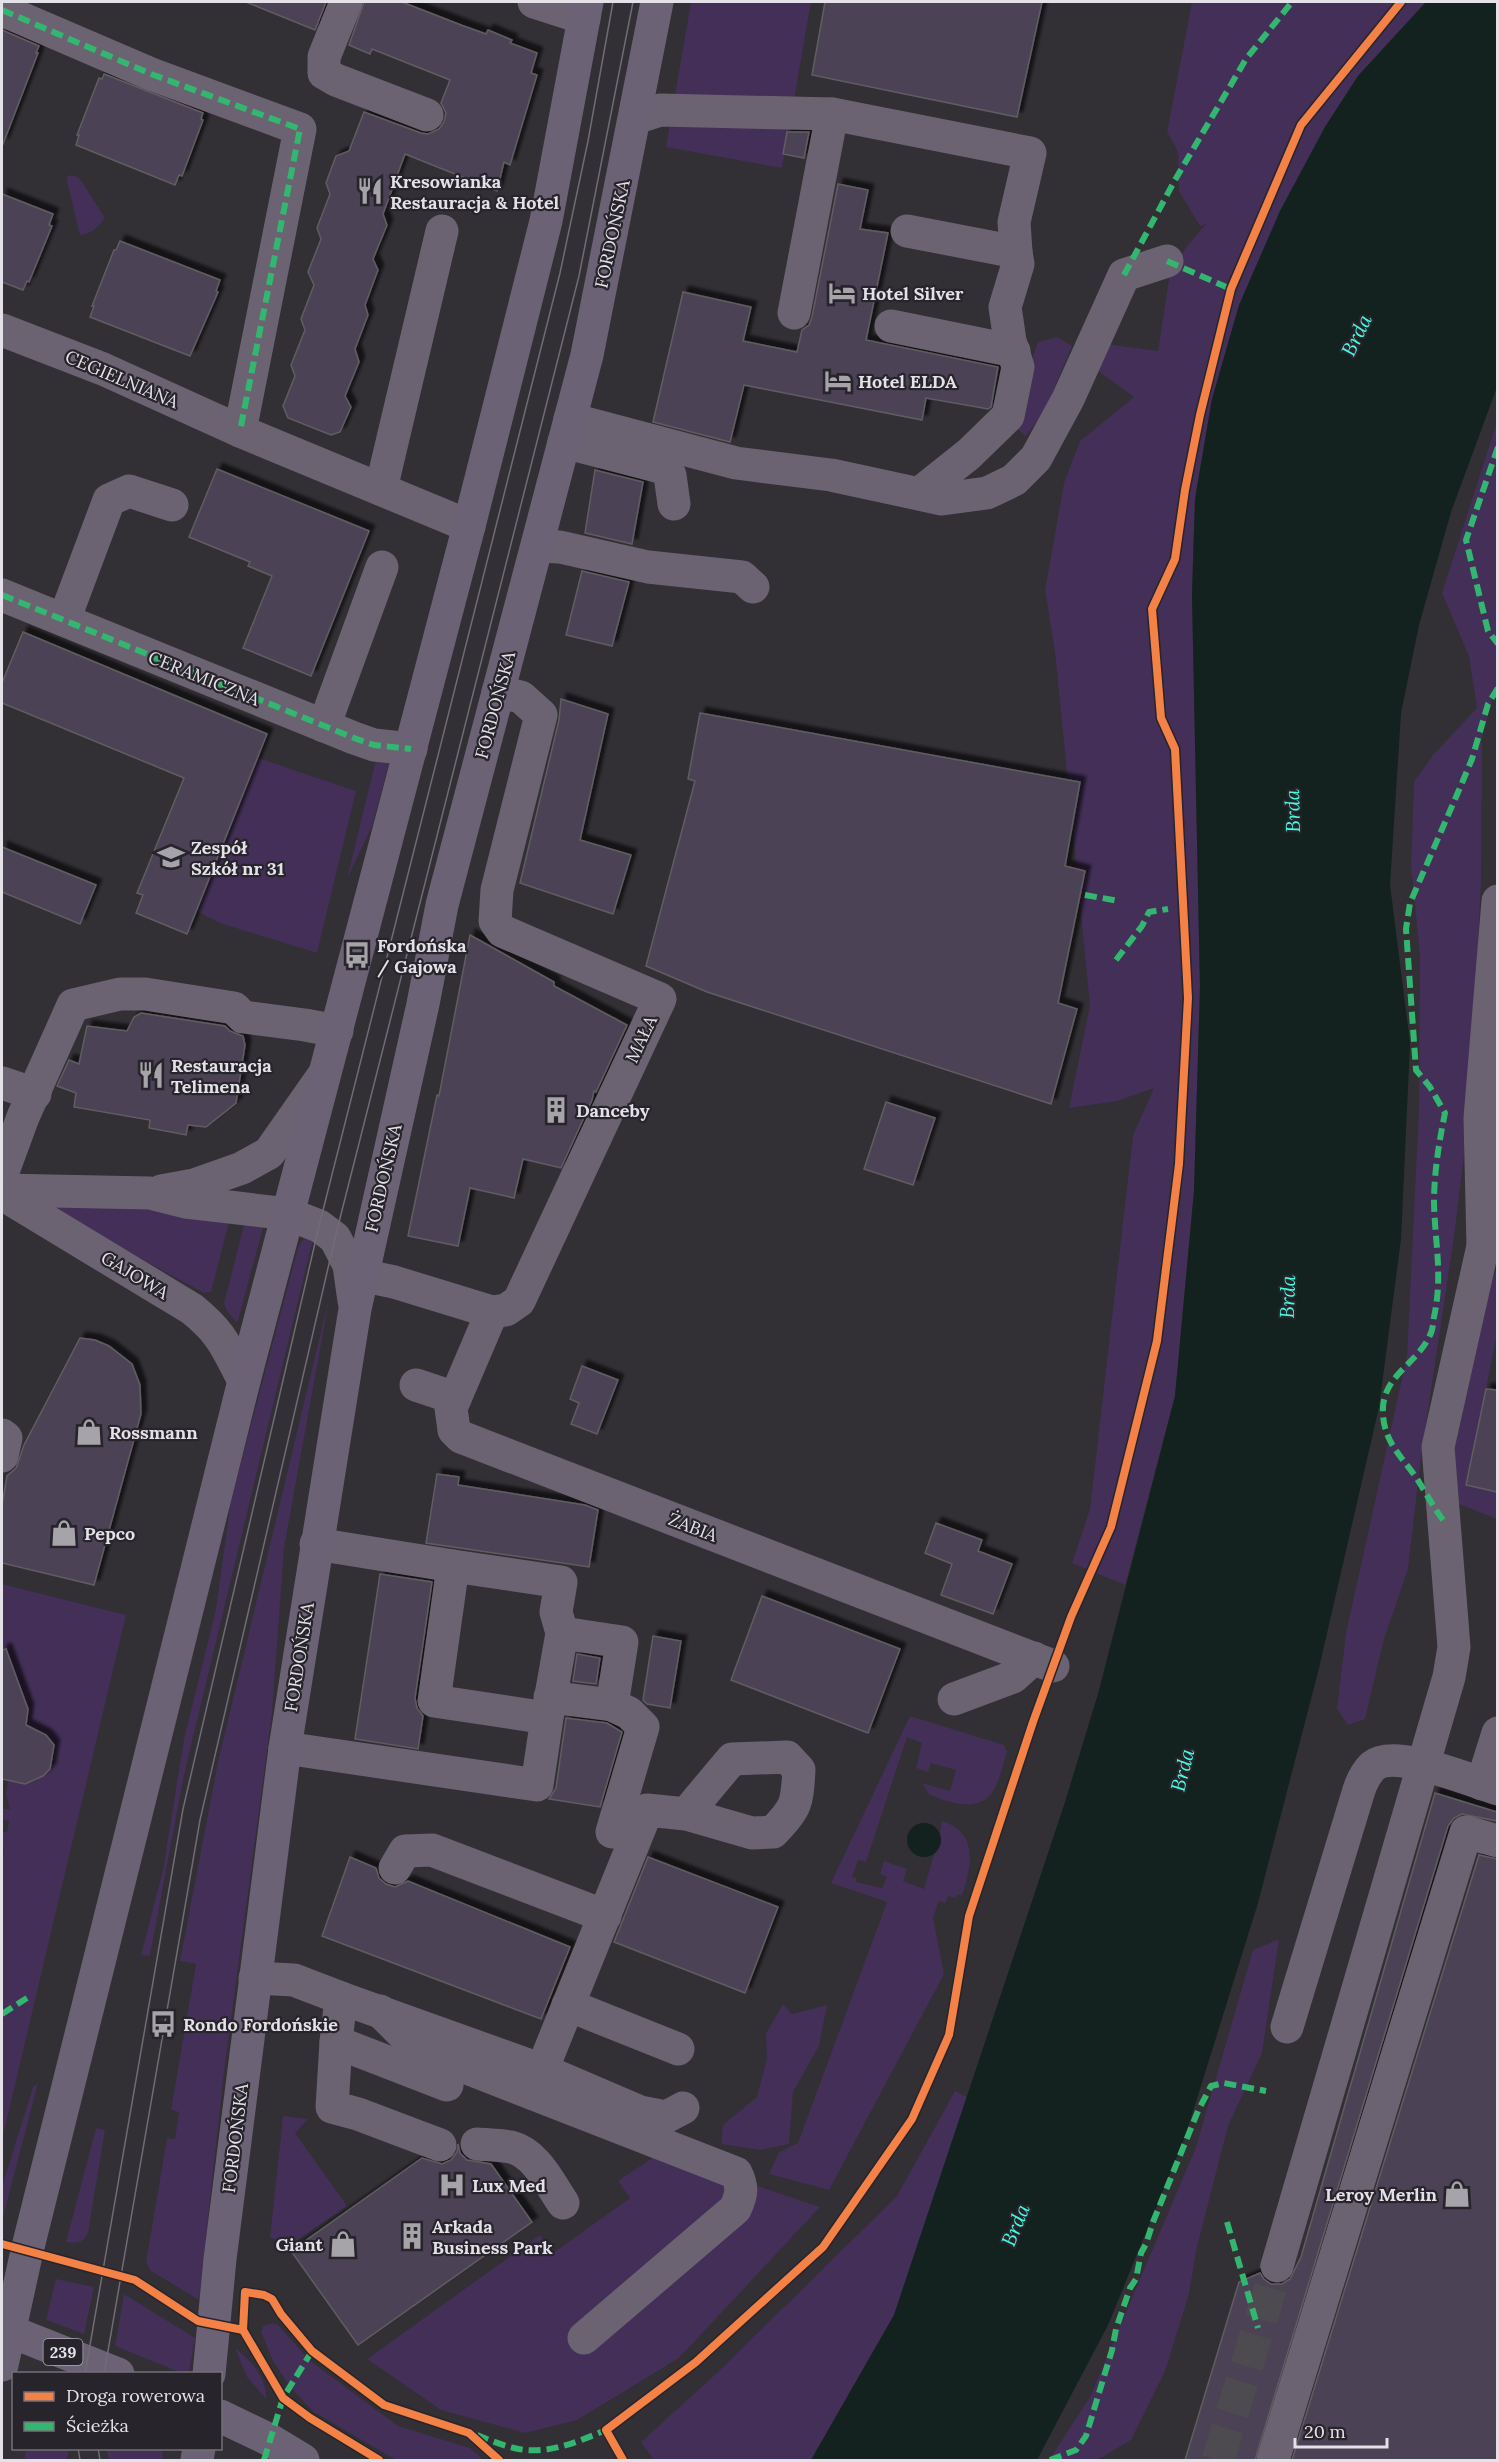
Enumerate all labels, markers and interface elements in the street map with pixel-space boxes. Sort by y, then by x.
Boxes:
place label: Kresowianka Restauracja & Hotel [390,170,560,214]
restaurant icon: Kresowianka Restauracja & Hotel [355,176,385,206]
street label: FORDOŃSKA [589,177,635,290]
hotel icon: Hotel Silver [827,278,857,308]
place label: Hotel Silver [862,282,964,305]
water label: Brda [1335,310,1377,360]
street label: CEGIELNIANA [62,345,183,414]
hotel icon: Hotel ELDA [823,366,853,396]
place label: Hotel ELDA [858,370,957,393]
street label: CERAMICZNA [145,645,264,711]
street label: FORDOŃSKA [470,648,521,761]
water label: Brda [1279,789,1305,833]
place label: Zespół Szkół nr 31 [191,836,284,880]
school or university icon: Zespół Szkół nr 31 [156,842,186,872]
place label: Fordońska / Gajowa [377,934,467,978]
bus stop icon: Fordońska / Gajowa [342,940,372,970]
street label: MAŁA [620,1011,662,1066]
place label: Restauracja Telimena [171,1054,272,1098]
restaurant icon: Restauracja Telimena [136,1060,166,1090]
building icon: Danceby [541,1095,571,1125]
place label: Danceby [576,1099,650,1122]
street label: FORDOŃSKA [359,1121,407,1234]
street label: GAJOWA [97,1246,174,1305]
water label: Brda [1274,1275,1300,1319]
shop icon: Rossmann [74,1417,104,1447]
place label: Rossmann [109,1421,198,1444]
street label: ŻABIA [665,1507,721,1547]
shop icon: Pepco [49,1518,79,1548]
place label: Pepco [84,1522,135,1545]
street label: FORDOŃSKA [279,1600,319,1713]
water label: Brda [1165,1746,1199,1794]
bus stop icon: Rondo Fordońskie [148,2009,178,2039]
place label: Rondo Fordońskie [183,2013,338,2036]
street label: FORDOŃSKA [217,2081,253,2194]
hospital icon: Lux Med [437,2170,467,2200]
place label: Lux Med [472,2174,546,2197]
shop icon: Leroy Merlin [1442,2179,1472,2209]
place label: Leroy Merlin [1325,2183,1438,2206]
water label: Brda [995,2200,1035,2250]
place label: Arkada Business Park [432,2215,553,2259]
building icon: Arkada Business Park [397,2221,427,2251]
shop icon: Giant [328,2229,358,2259]
place label: Giant [275,2233,324,2256]
road number: 239 [44,2339,82,2365]
legend [12,2372,222,2450]
text: Droga rowerowa [66,2384,205,2407]
scale bar [1295,2411,1386,2449]
text: Ścieżka [66,2414,129,2437]
text: 20 m [1304,2420,1346,2443]

